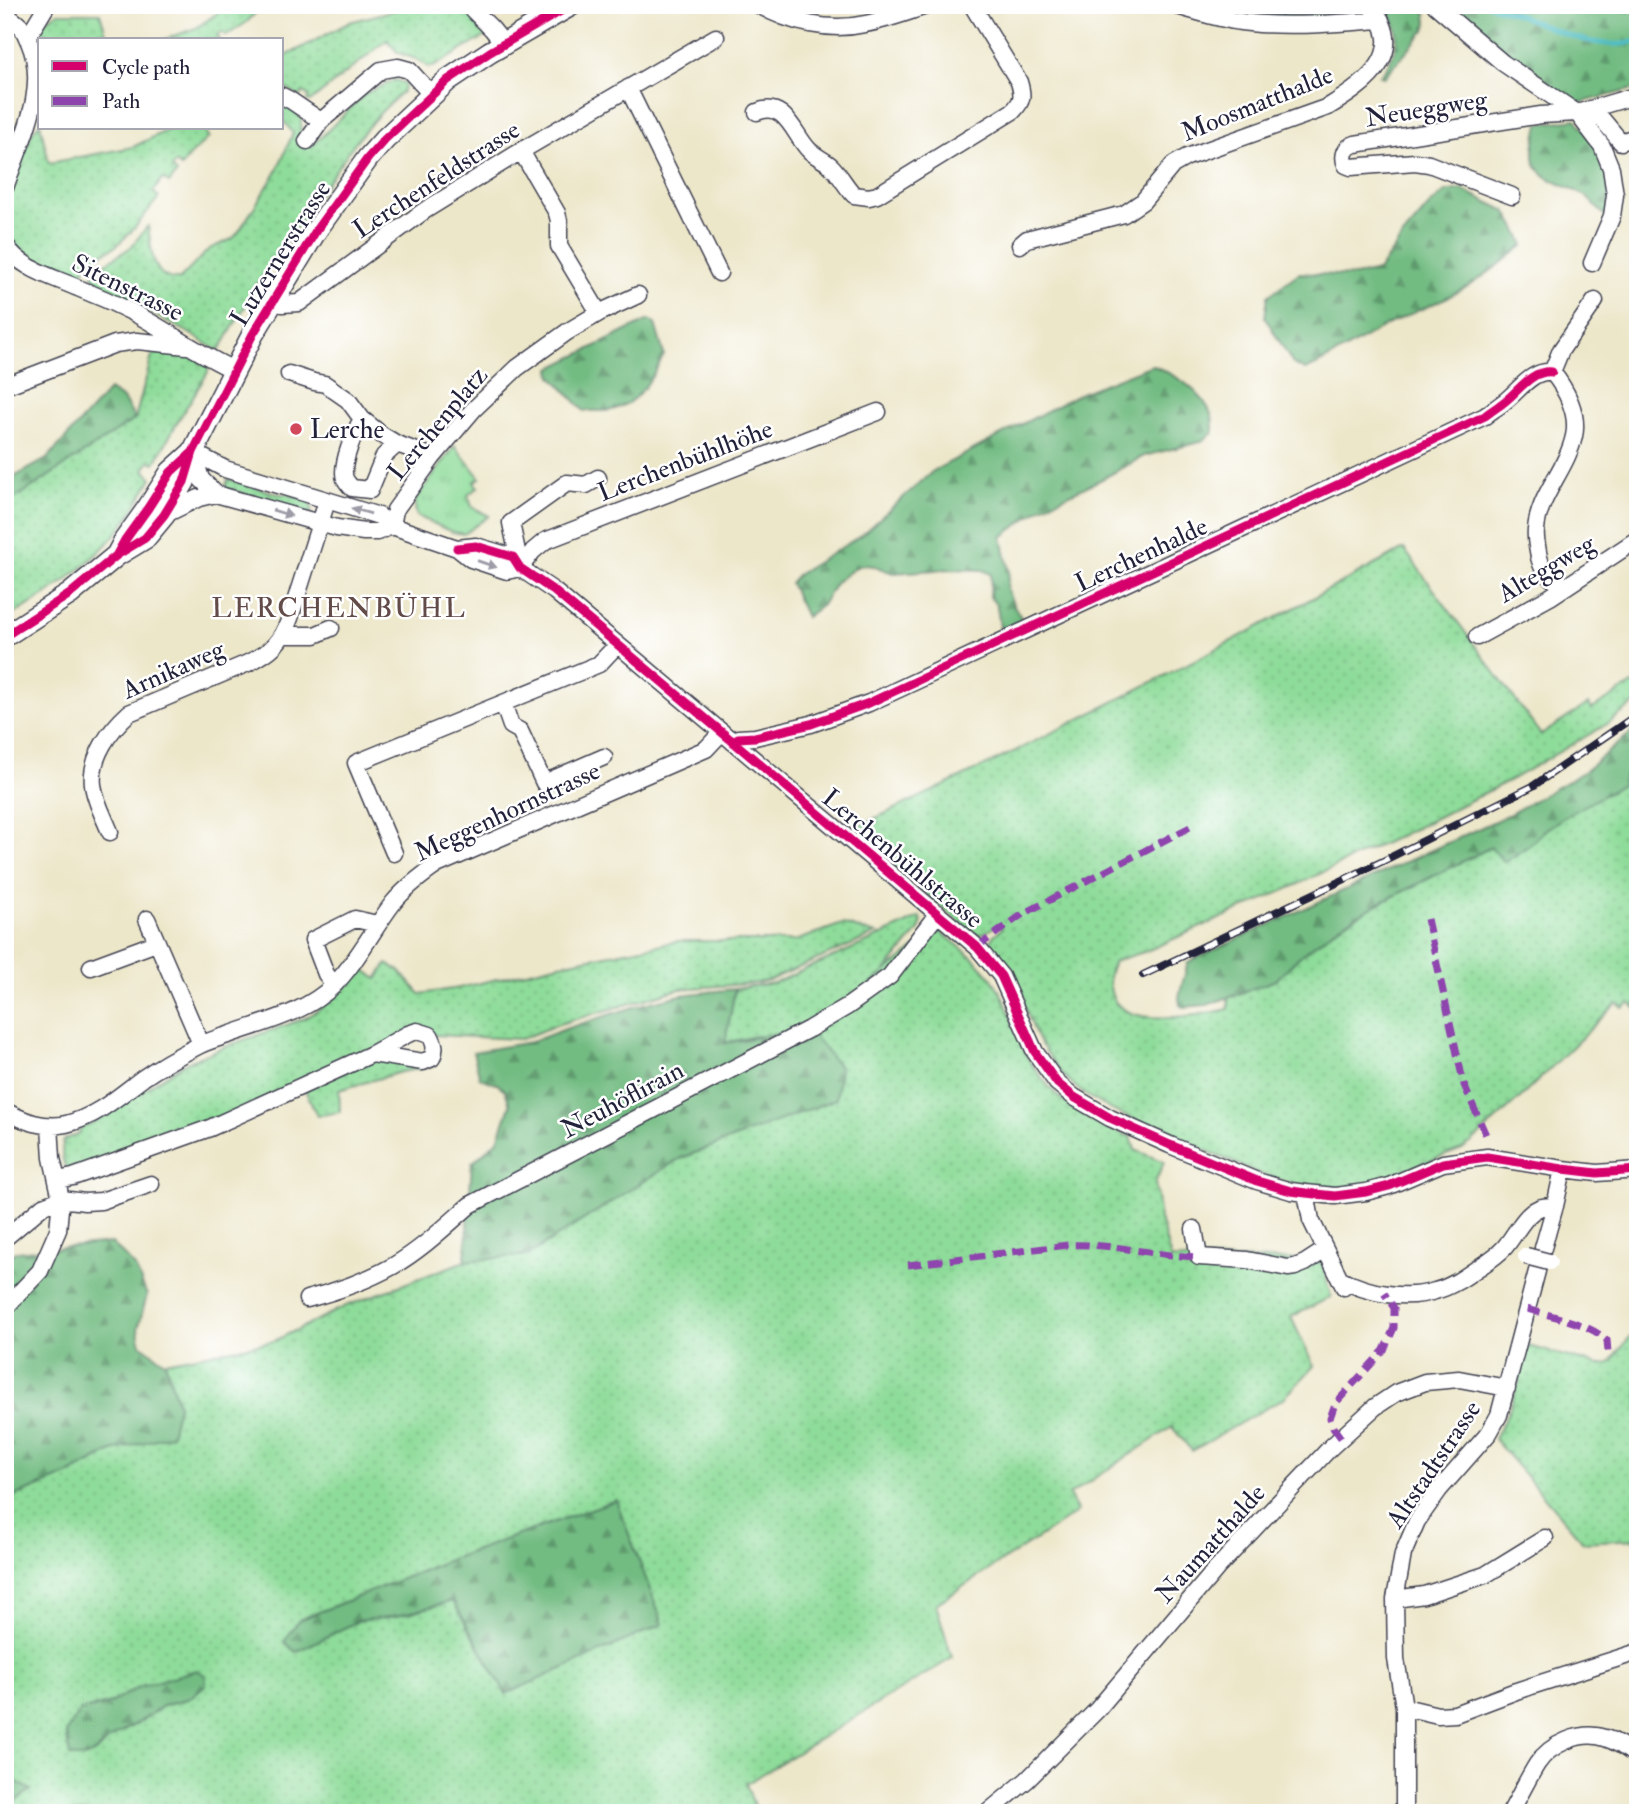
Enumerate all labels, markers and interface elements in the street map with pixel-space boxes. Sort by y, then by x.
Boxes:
legend [38,38,284,130]
text: Cycle path [102,54,190,81]
street label: Moosmatthalde [1177,59,1338,149]
street label: Neueggweg [1363,83,1491,134]
text: Path [102,88,140,115]
street label: Lerchenfeldstrasse [347,114,526,246]
street label: Luzernerstrasse [223,175,338,332]
street label: Sitenstrasse [67,247,189,329]
street label: Lerchenplatz [381,360,496,488]
street label: Lerchenbühlhöhe [593,413,777,509]
place label: Lerche [310,414,384,446]
marker: Lerche [288,421,304,437]
one-way arrow [350,505,371,515]
one-way arrow [271,509,292,519]
street label: Lerchenhalde [1070,510,1213,599]
street label: Alteggweg [1491,527,1602,611]
one-way arrow [477,559,498,570]
district label: LERCHENBÜHL [211,591,467,626]
street label: Arnikaweg [116,633,231,707]
street label: Meggenhornstrasse [410,755,605,869]
street label: Lerchenbühlstrasse [815,782,989,936]
street label: Neuhöflirain [556,1054,689,1146]
street label: Altstadtstrasse [1379,1395,1488,1535]
street label: Naumatthalde [1149,1477,1273,1610]

